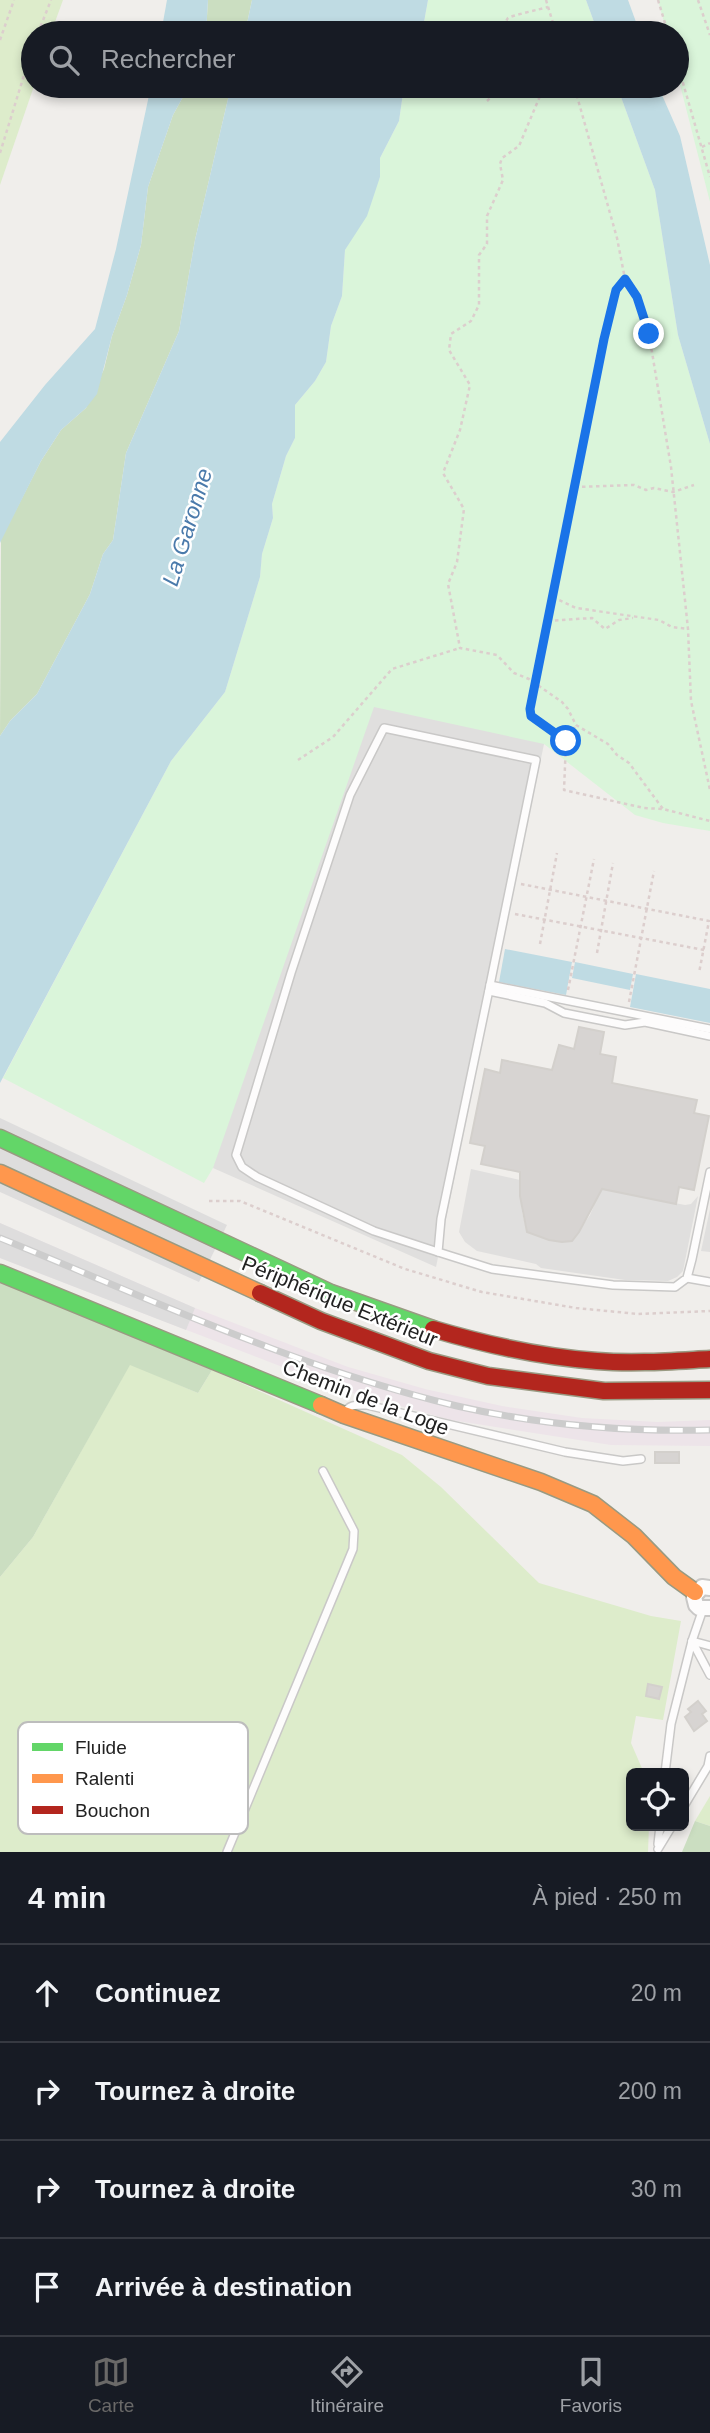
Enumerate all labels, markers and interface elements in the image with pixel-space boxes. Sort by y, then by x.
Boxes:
search box [21,21,689,98]
icon: search [45,41,83,79]
text: Rechercher [101,44,235,74]
route end [633,318,664,349]
water label: La Garonne [157,465,217,589]
route start [550,725,581,756]
street label: Périphérique Extérieur [239,1251,441,1351]
street label: Chemin de la Loge [280,1355,452,1439]
legend [18,1722,248,1834]
text: Fluide [75,1737,127,1758]
text: Ralenti [75,1768,134,1789]
map controls [626,1768,689,1831]
button: locate [626,1768,689,1831]
text: Bouchon [75,1800,150,1821]
text: 4 min [28,1881,106,1914]
text: À pied · 250 m [532,1884,682,1910]
icon: ahead [28,1974,66,2012]
text: Continuez [95,1978,221,2008]
text: 20 m [631,1980,682,2006]
icon: right [28,2072,66,2110]
text: Tournez à droite [95,2076,295,2106]
text: 200 m [618,2078,682,2104]
icon: right [28,2170,66,2208]
text: Tournez à droite [95,2174,295,2204]
text: 30 m [631,2176,682,2202]
icon: arrive [28,2268,66,2306]
text: Arrivée à destination [95,2272,352,2302]
tab: Carte [88,2353,134,2417]
tab: Itinéraire [310,2353,384,2417]
tab: Favoris [560,2353,622,2417]

